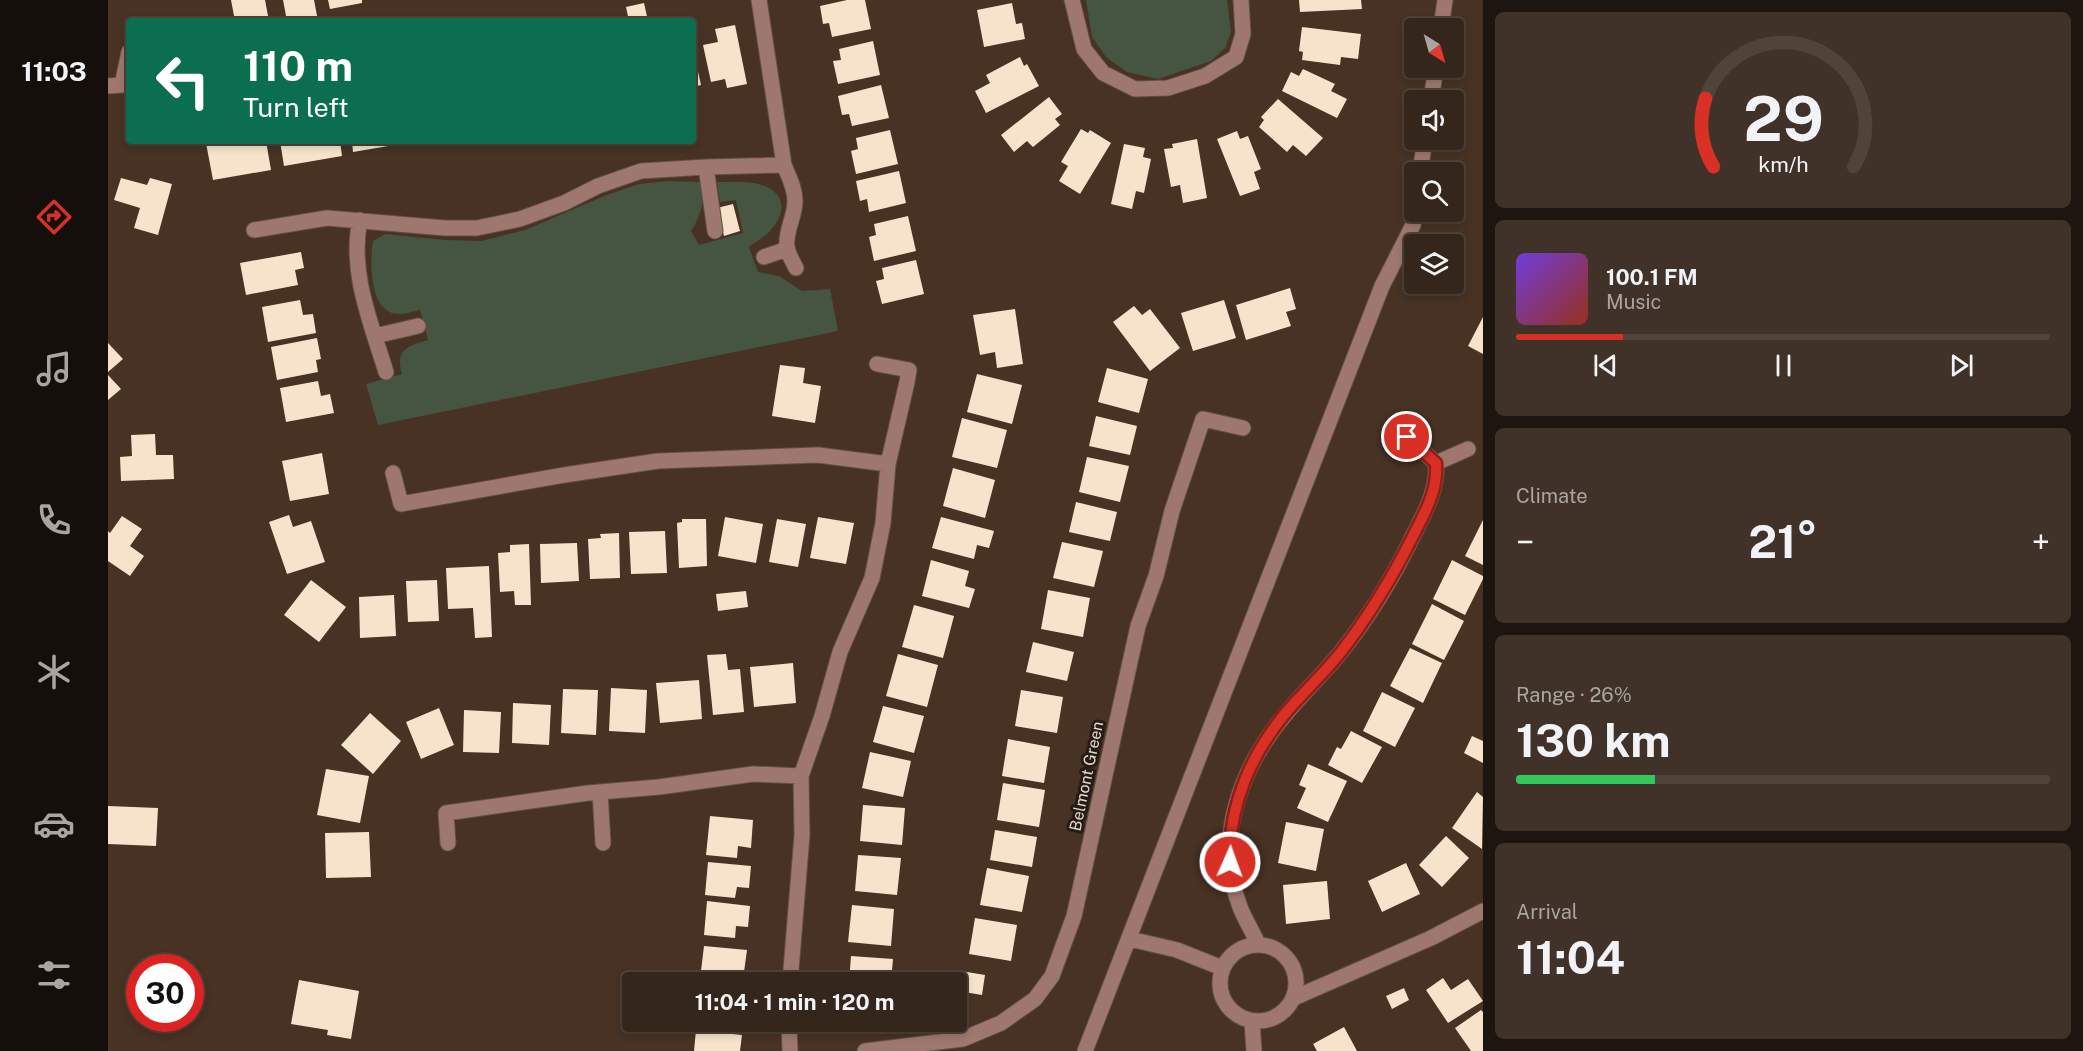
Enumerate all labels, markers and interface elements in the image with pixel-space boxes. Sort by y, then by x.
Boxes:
north arrow [1404,18,1464,78]
map controls [1404,18,1464,294]
text: 110 m [243,41,353,90]
icon: left [144,42,222,120]
text: 11:03 [21,55,87,87]
text: 29 [1743,82,1823,155]
button: sound [1404,90,1464,150]
text: Turn left [243,91,349,123]
text: km/h [1758,152,1808,177]
button: search [1404,162,1464,222]
icon: directions [33,196,75,238]
button: layers [1404,234,1464,294]
text: 100.1 FM [1606,264,1698,290]
text: Music [1606,290,1661,314]
icon: music [33,348,75,390]
icon: previous [1589,349,1622,382]
icon: pause [1767,349,1800,382]
icon: next [1945,349,1978,382]
pin [1381,411,1432,462]
icon: arrive [1390,420,1423,453]
text: Climate [1516,484,1588,508]
icon: phone [33,499,75,541]
text: 21° [1748,515,1818,568]
text: − [1516,523,1534,561]
text: + [2032,523,2050,561]
icon: climate [33,651,75,693]
text: Range · 26% [1516,683,1632,707]
text: 130 km [1516,714,1671,767]
street label: Belmont Green [1066,719,1107,833]
icon: car [33,803,75,845]
position arrow [1198,830,1262,894]
text: Arrival [1516,900,1578,924]
text: 11:04 [1516,931,1625,984]
icon: filters [33,954,75,996]
speed limit sign: 30 [126,954,204,1032]
text: 11:04 · 1 min · 120 m [695,989,894,1015]

